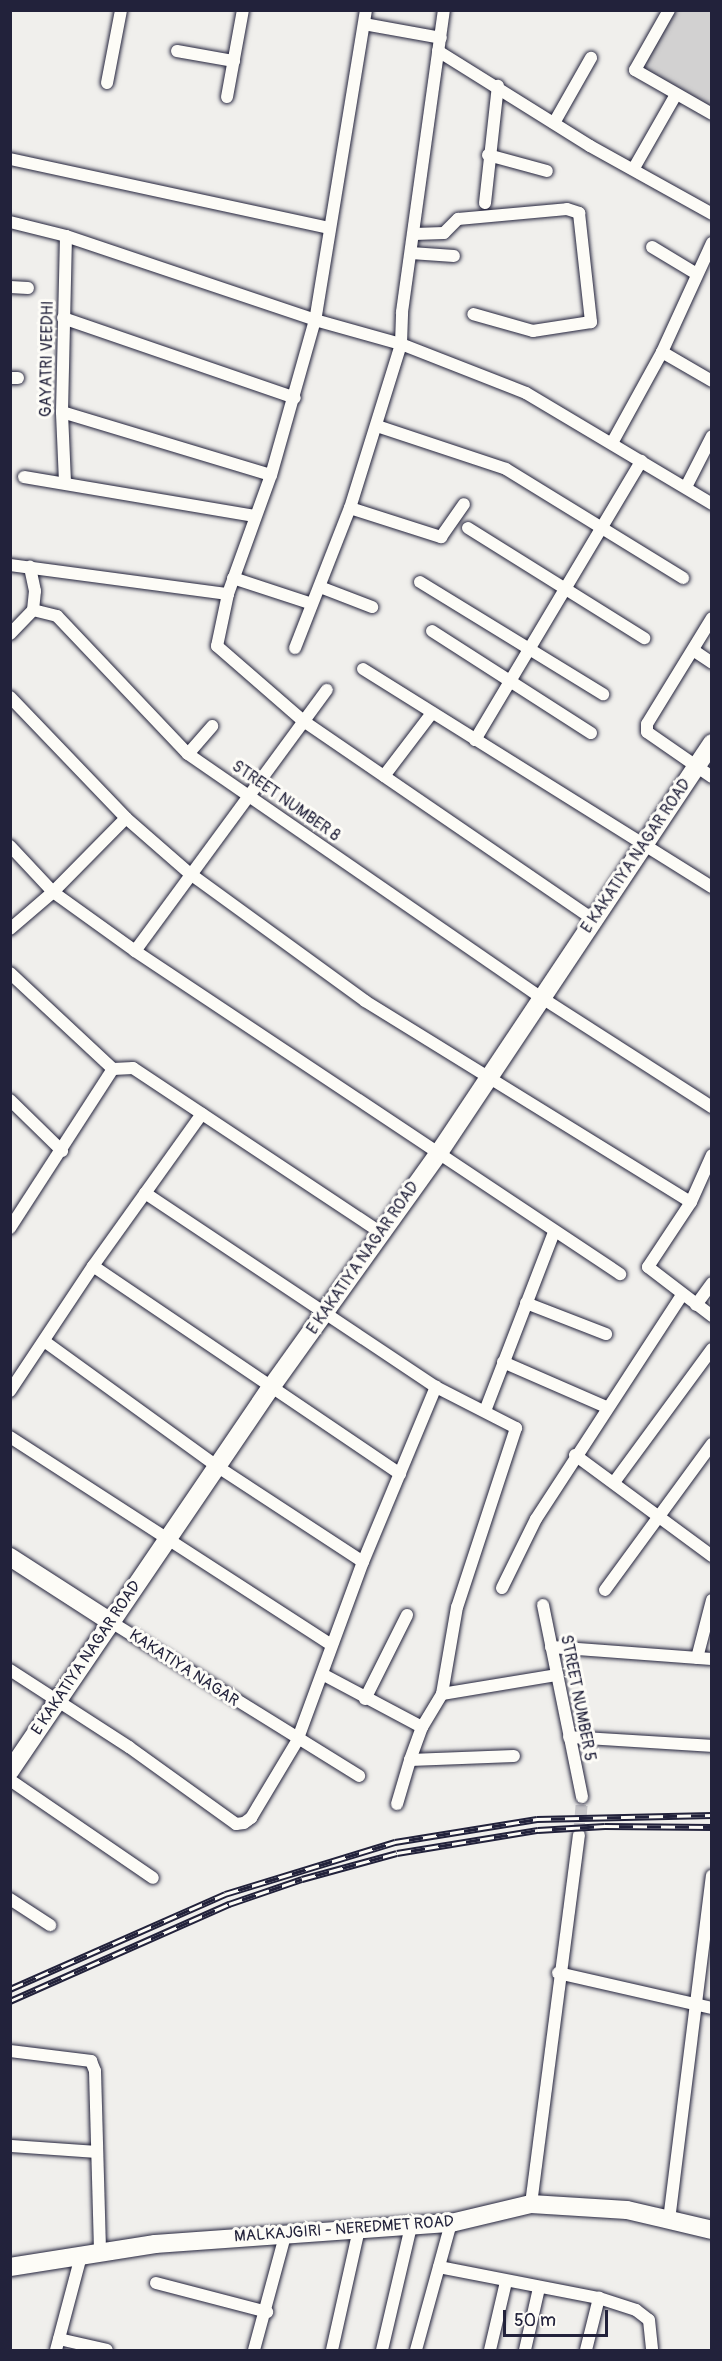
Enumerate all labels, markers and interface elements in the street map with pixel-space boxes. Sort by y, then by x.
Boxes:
street label: GAYATRI VEEDHI [36,301,58,417]
street label: STREET NUMBER 8 [228,757,344,845]
street label: E KAKATIYA NAGAR ROAD [577,775,695,937]
street label: E KAKATIYA NAGAR ROAD [303,1178,423,1338]
street label: E KAKATIYA NAGAR ROAD [27,1577,145,1739]
street label: KAKATIYA NAGAR [126,1625,242,1711]
street label: STREET NUMBER 5 [556,1633,600,1763]
street label: MALKAJGIRI - NEREDMET ROAD [234,2212,454,2246]
scale bar [506,2298,611,2336]
text: 50 m [514,2309,556,2332]

